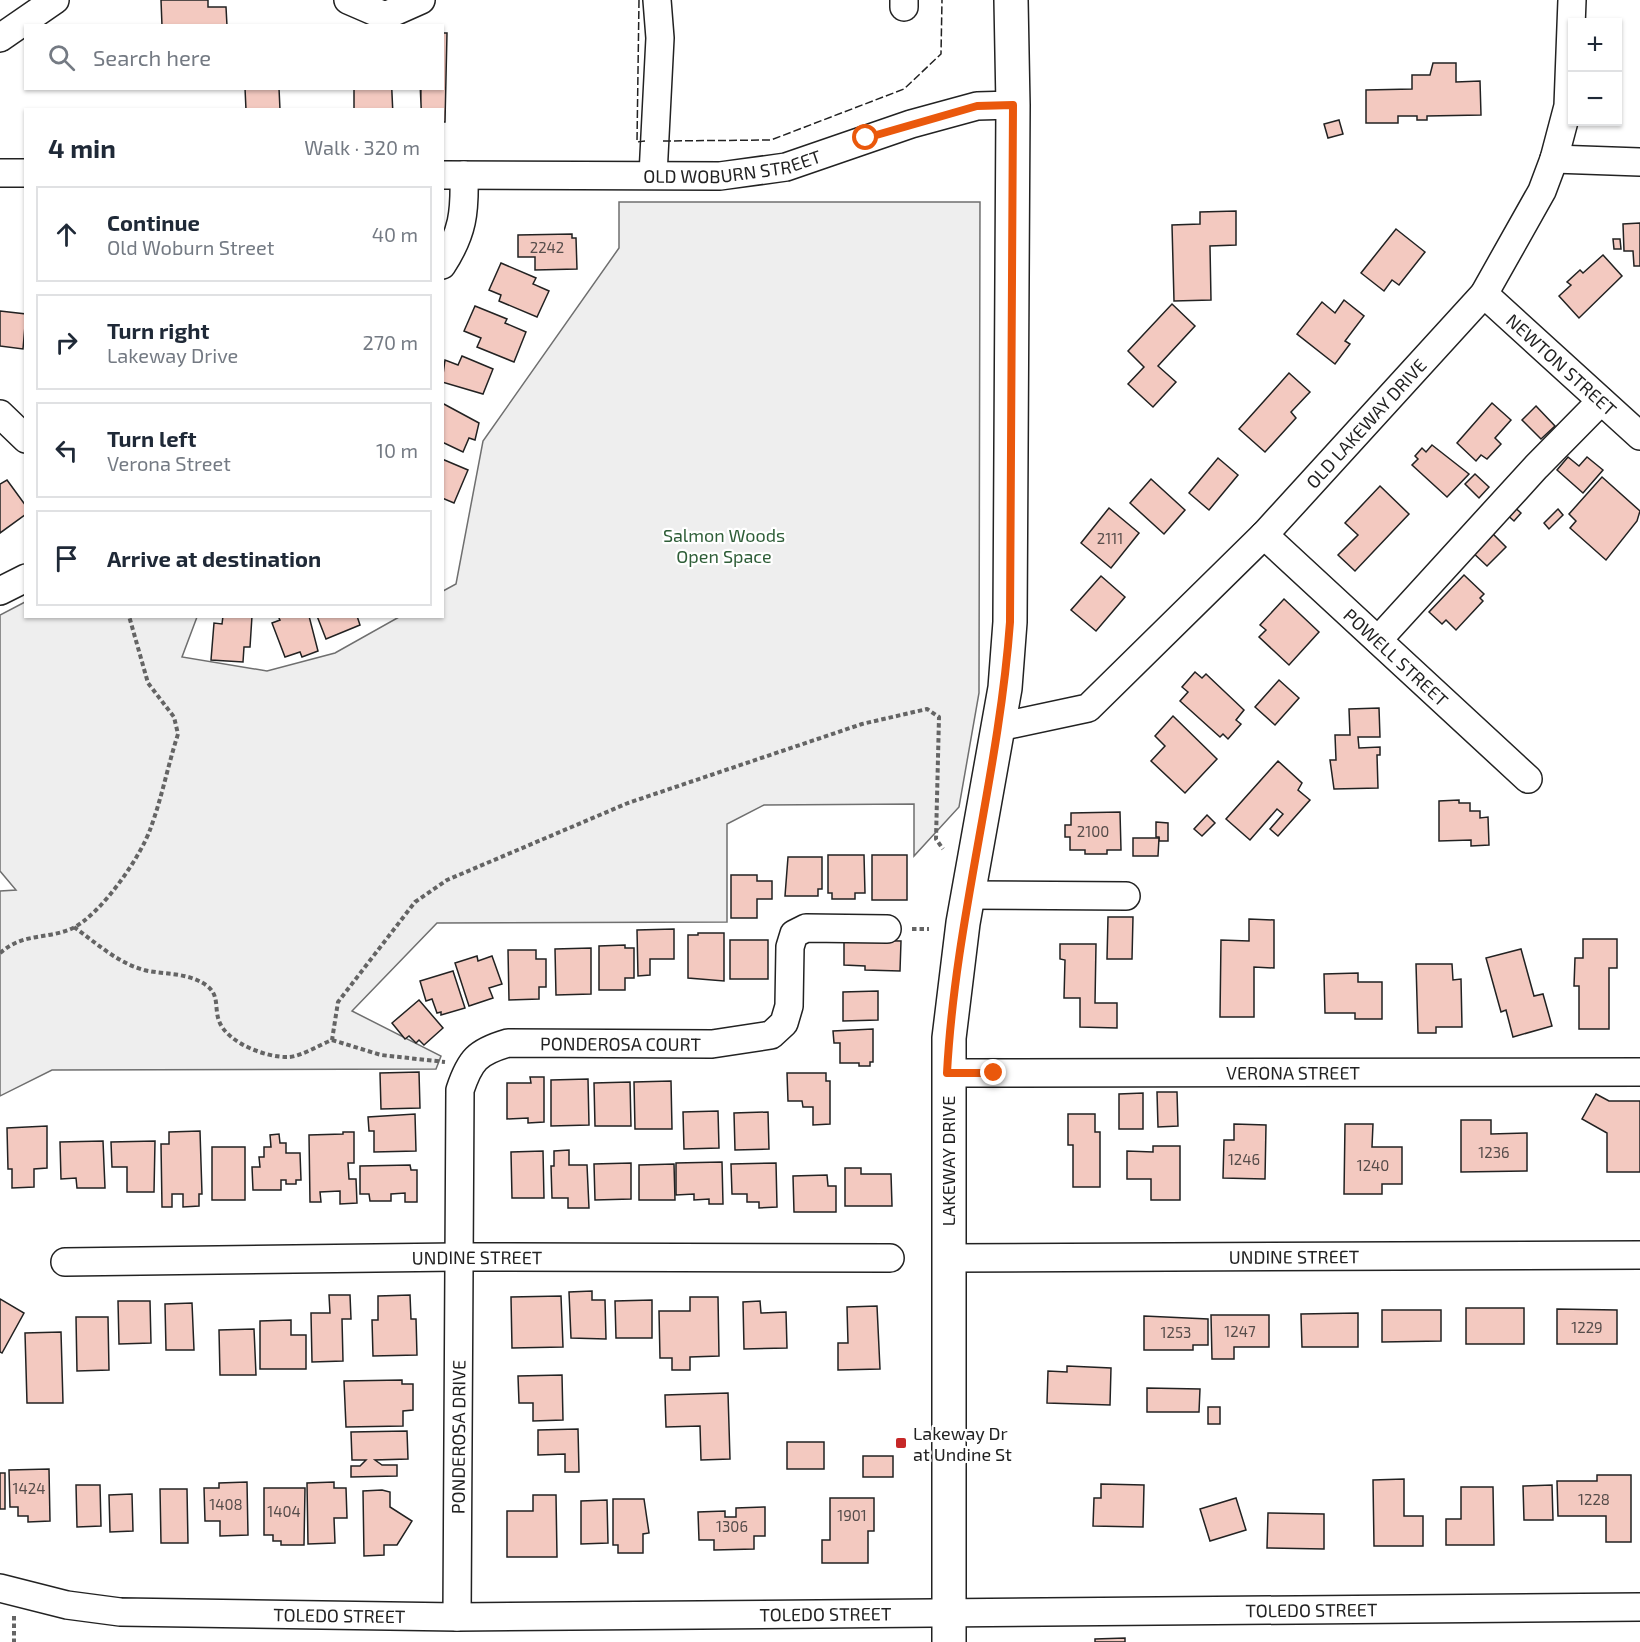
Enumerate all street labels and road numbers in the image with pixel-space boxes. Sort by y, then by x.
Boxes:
street label: OLD WOBURN STREET [643,145,824,187]
street label: NEWTON STREET [1502,309,1622,421]
street label: OLD LAKEWAY DRIVE [1301,354,1431,493]
street label: POWELL STREET [1339,604,1453,711]
street label: PONDEROSA COURT [540,1032,702,1055]
street label: VERONA STREET [1226,1061,1361,1084]
street label: LAKEWAY DRIVE [937,1096,959,1226]
street label: UNDINE STREET [1229,1245,1360,1268]
street label: UNDINE STREET [412,1246,543,1269]
street label: PONDEROSA DRIVE [447,1360,469,1514]
street label: TOLEDO STREET [1245,1598,1378,1621]
street label: TOLEDO STREET [759,1602,892,1625]
street label: TOLEDO STREET [273,1603,406,1627]

